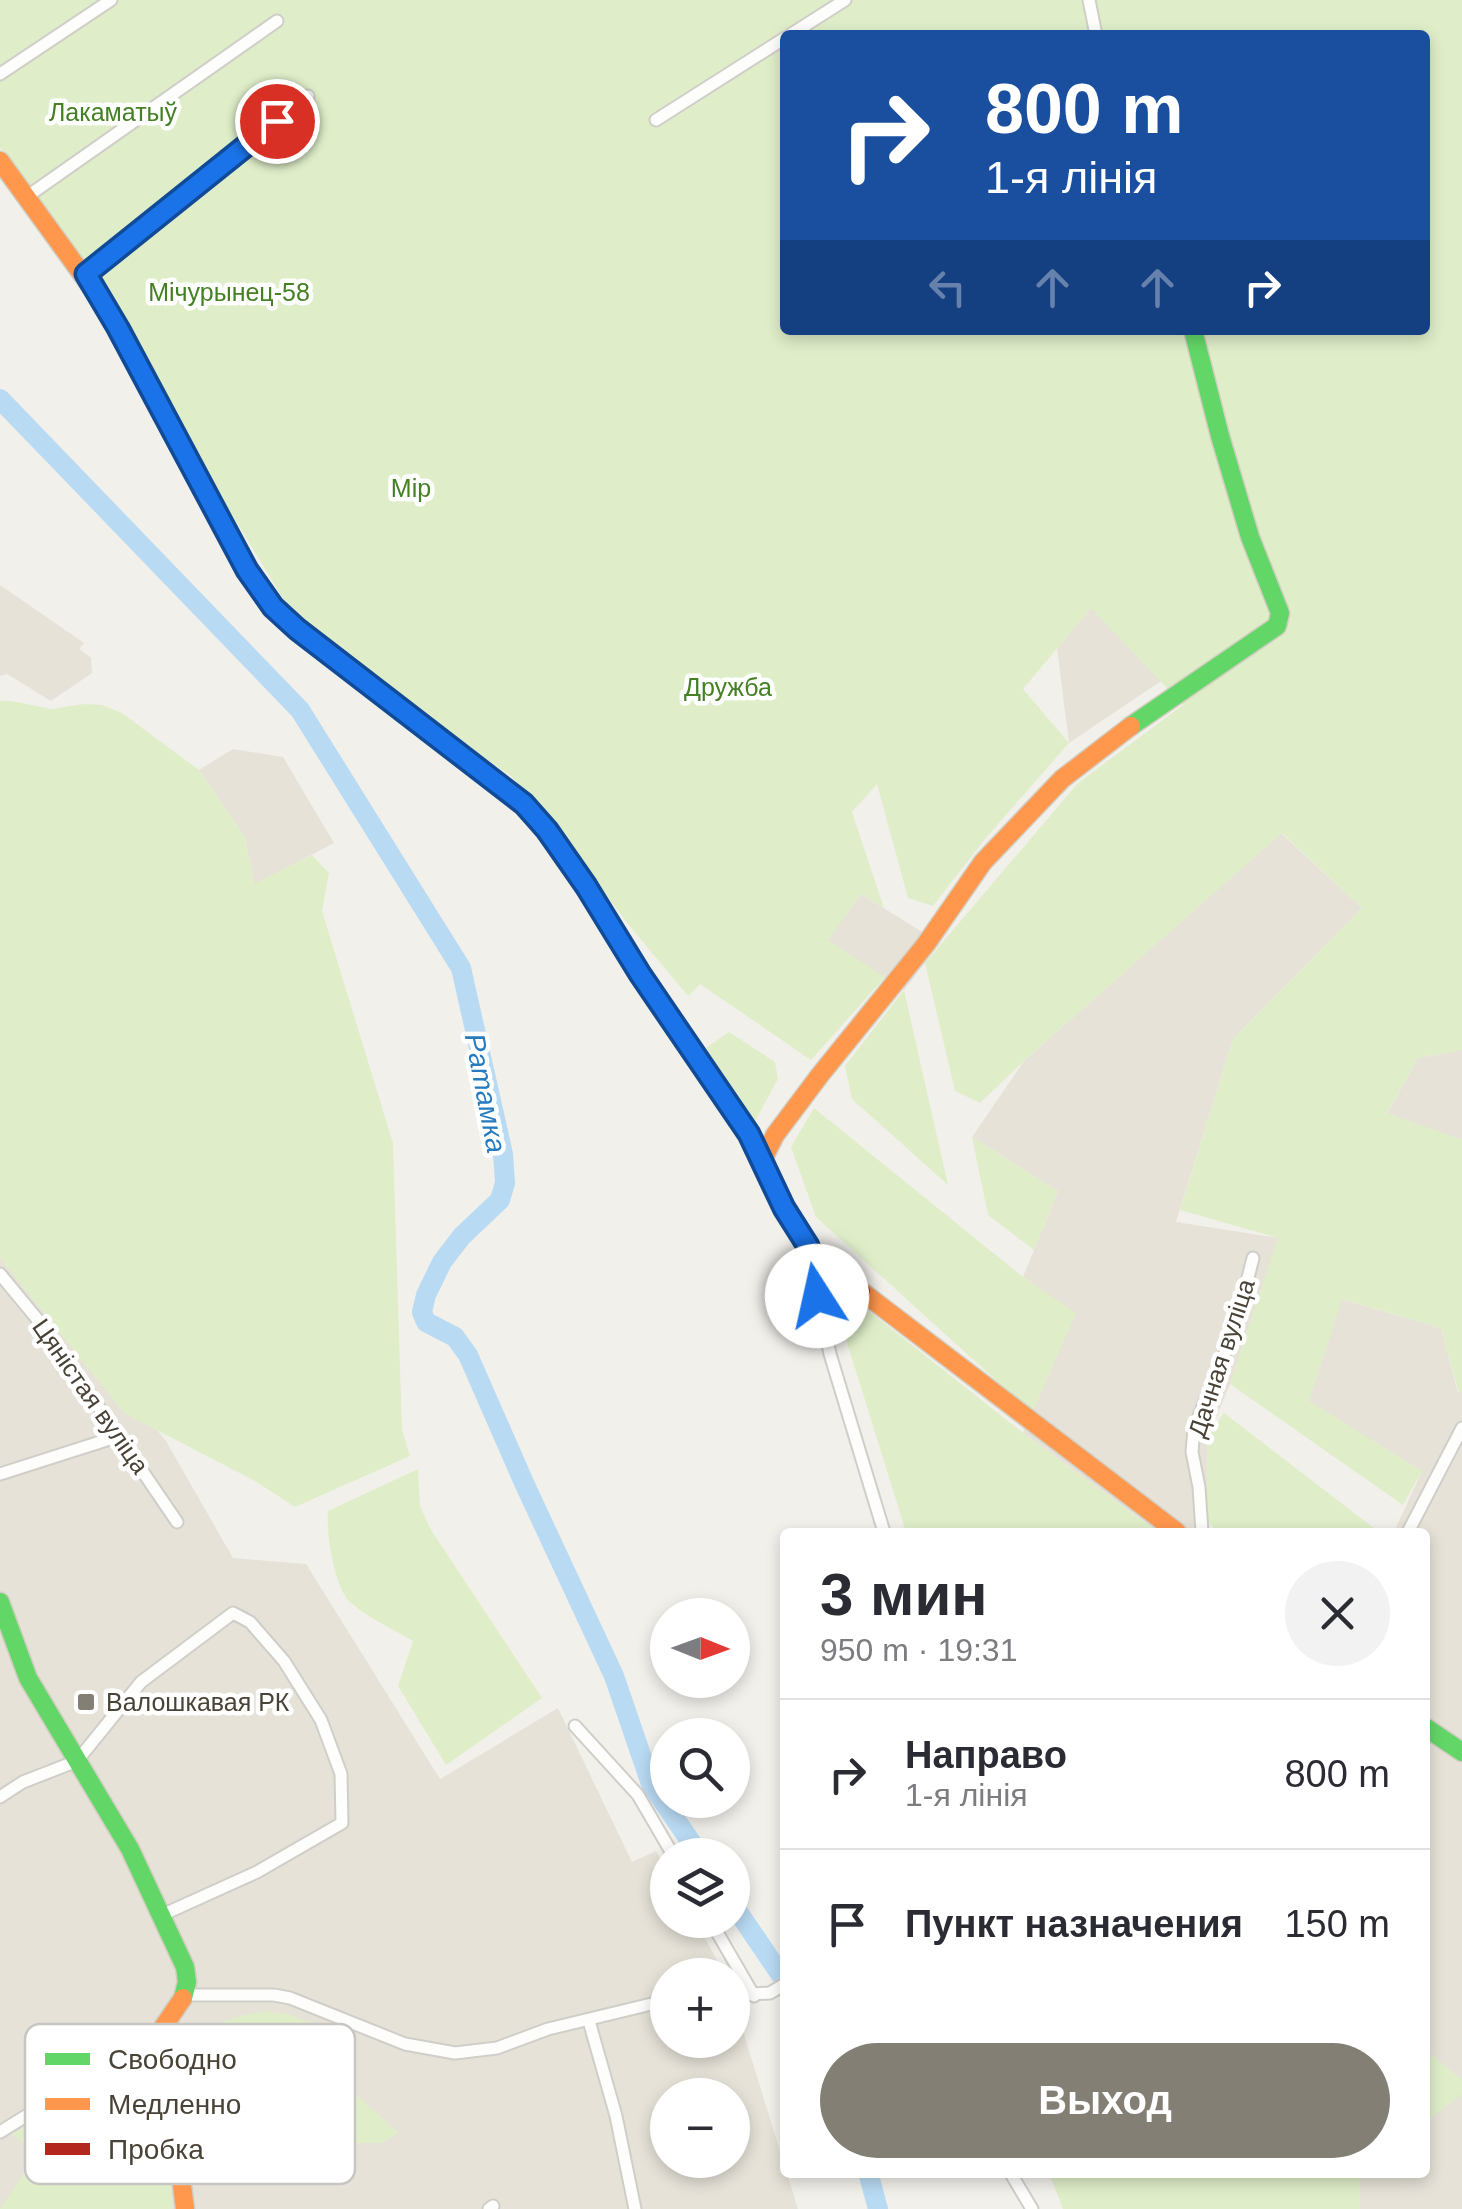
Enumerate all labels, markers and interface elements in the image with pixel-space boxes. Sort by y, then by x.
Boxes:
icon: right [820,70,950,200]
text: 800 m [985,70,1183,148]
pin [235,79,320,164]
icon: arrive [250,94,305,149]
park label: Лакаматыў [49,98,178,126]
text: 1-я лінія [985,152,1157,203]
icon: left [920,260,975,315]
icon: ahead [1025,260,1080,315]
icon: ahead [1130,260,1185,315]
icon: right [1235,260,1290,315]
park label: Мічурынец-58 [148,278,310,306]
park label: Мір [391,474,431,502]
park label: Дружба [684,673,772,701]
water label: Ратамка [459,1031,512,1155]
position arrow [765,1244,869,1348]
street label: Дачная вуліца [1182,1275,1260,1441]
street label: Цяністая вуліца [27,1313,155,1479]
text: 3 мин [820,1561,988,1628]
button: close [1285,1561,1390,1666]
north arrow [650,1598,750,1698]
map controls [650,1598,750,2178]
text: 950 m · 19:31 [820,1632,1017,1668]
place label: Валошкавая РК [106,1688,290,1716]
marker: Валошкавая РК [75,1691,97,1713]
button: search [650,1718,750,1818]
text: Направо [905,1734,1067,1776]
icon: right [820,1747,875,1802]
text: 800 m [1284,1753,1390,1795]
text: 1-я лінія [905,1777,1028,1813]
button: layers [650,1838,750,1938]
icon: arrive [820,1897,875,1952]
text: Пункт назначения [905,1903,1243,1945]
text: 150 m [1284,1903,1390,1945]
button: + [650,1958,750,2058]
legend [25,2024,355,2184]
button: Выход [820,2043,1390,2158]
text: Свободно [108,2044,237,2075]
button: − [650,2078,750,2178]
text: Медленно [108,2089,241,2120]
text: Пробка [108,2134,204,2165]

